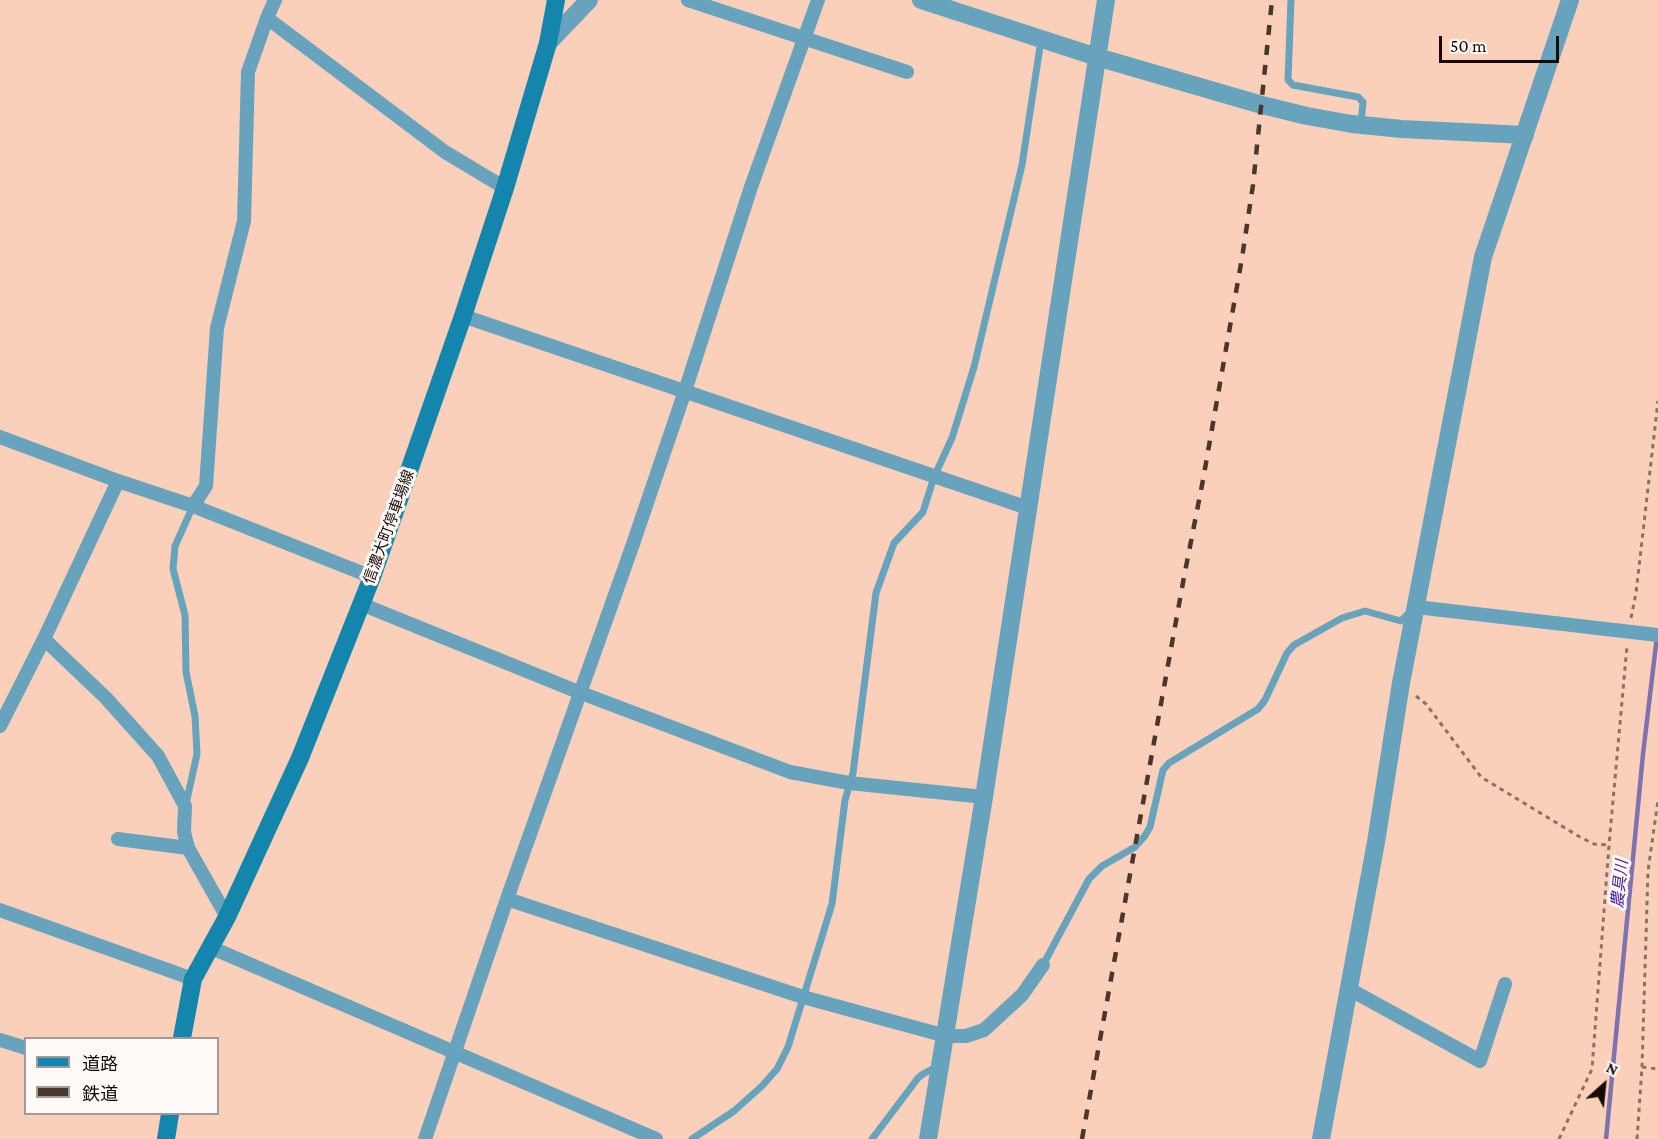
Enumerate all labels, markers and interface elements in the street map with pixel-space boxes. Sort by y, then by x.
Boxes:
scale bar [1442,24,1562,62]
text: 50 m [1450,36,1487,56]
street label: 信濃大町停車場線 [360,468,418,586]
water label: 農具川 [1608,859,1632,909]
legend [24,1037,219,1115]
text: 道路 [82,1054,118,1074]
north arrow [1574,1055,1634,1115]
text: N [1604,1058,1621,1079]
text: 鉄道 [82,1084,118,1104]

